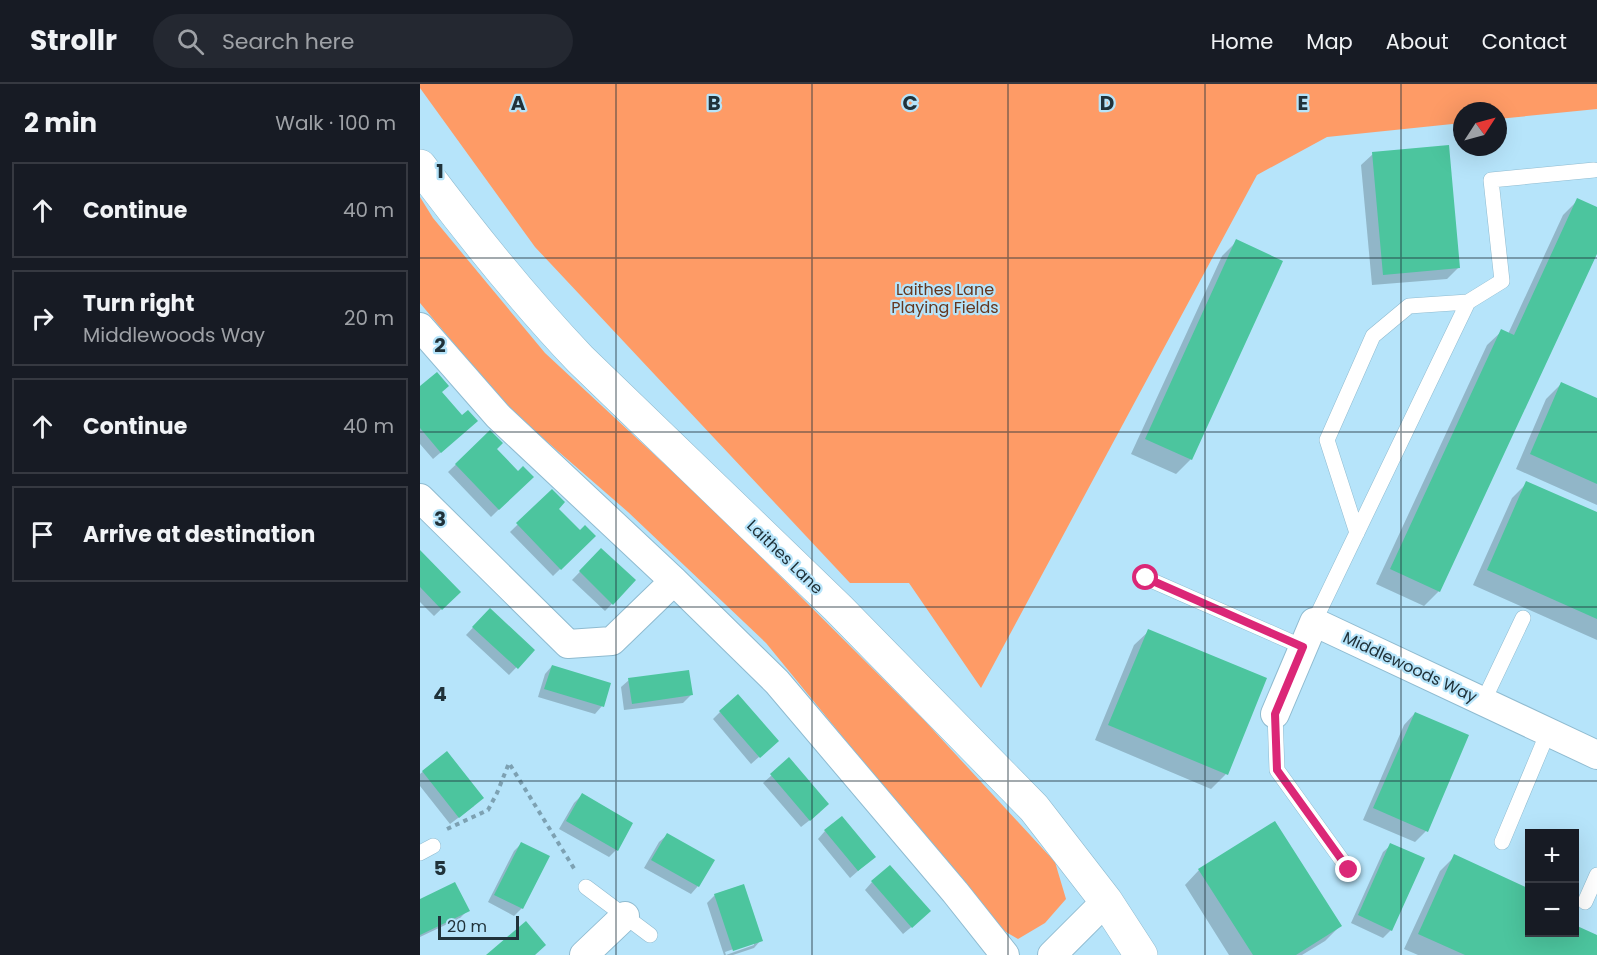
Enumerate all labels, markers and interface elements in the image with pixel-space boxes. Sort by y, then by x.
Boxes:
search box [153,14,573,68]
text: Strollr [30,21,117,60]
icon: search [174,25,207,58]
text: Search here [222,26,354,57]
text: Home [1211,27,1273,56]
text: Map [1306,27,1353,56]
text: About [1386,27,1449,56]
text: Contact [1482,27,1567,56]
text: A [511,89,526,117]
text: B [707,89,721,117]
text: C [902,89,918,117]
text: D [1100,89,1114,117]
text: E [1298,89,1308,117]
north arrow [1453,102,1507,156]
text: 2 min [24,105,97,141]
text: Walk · 100 m [275,109,396,137]
text: 1 [436,157,444,185]
icon: ahead [26,194,59,227]
text: Continue [83,195,187,226]
text: 40 m [343,196,394,224]
park label: Laithes Lane Playing Fields [891,278,999,319]
text: Turn right [83,288,194,319]
icon: right [26,302,59,335]
text: 20 m [344,304,394,332]
text: Middlewoods Way [83,321,265,349]
text: 2 [434,331,446,359]
icon: ahead [26,410,59,443]
text: Continue [83,411,187,442]
text: 40 m [343,412,394,440]
text: 3 [434,505,446,533]
street label: Laithes Lane [742,515,828,599]
icon: arrive [26,518,59,551]
text: Arrive at destination [83,519,315,550]
route start [1132,564,1158,590]
street label: Middlewoods Way [1339,626,1481,708]
text: 4 [433,680,447,708]
map controls [1525,829,1579,937]
button: + [1525,829,1579,883]
text: 5 [434,854,447,882]
route end [1335,856,1361,882]
button: − [1525,883,1579,937]
scale bar [438,913,519,940]
text: 20 m [447,915,487,938]

